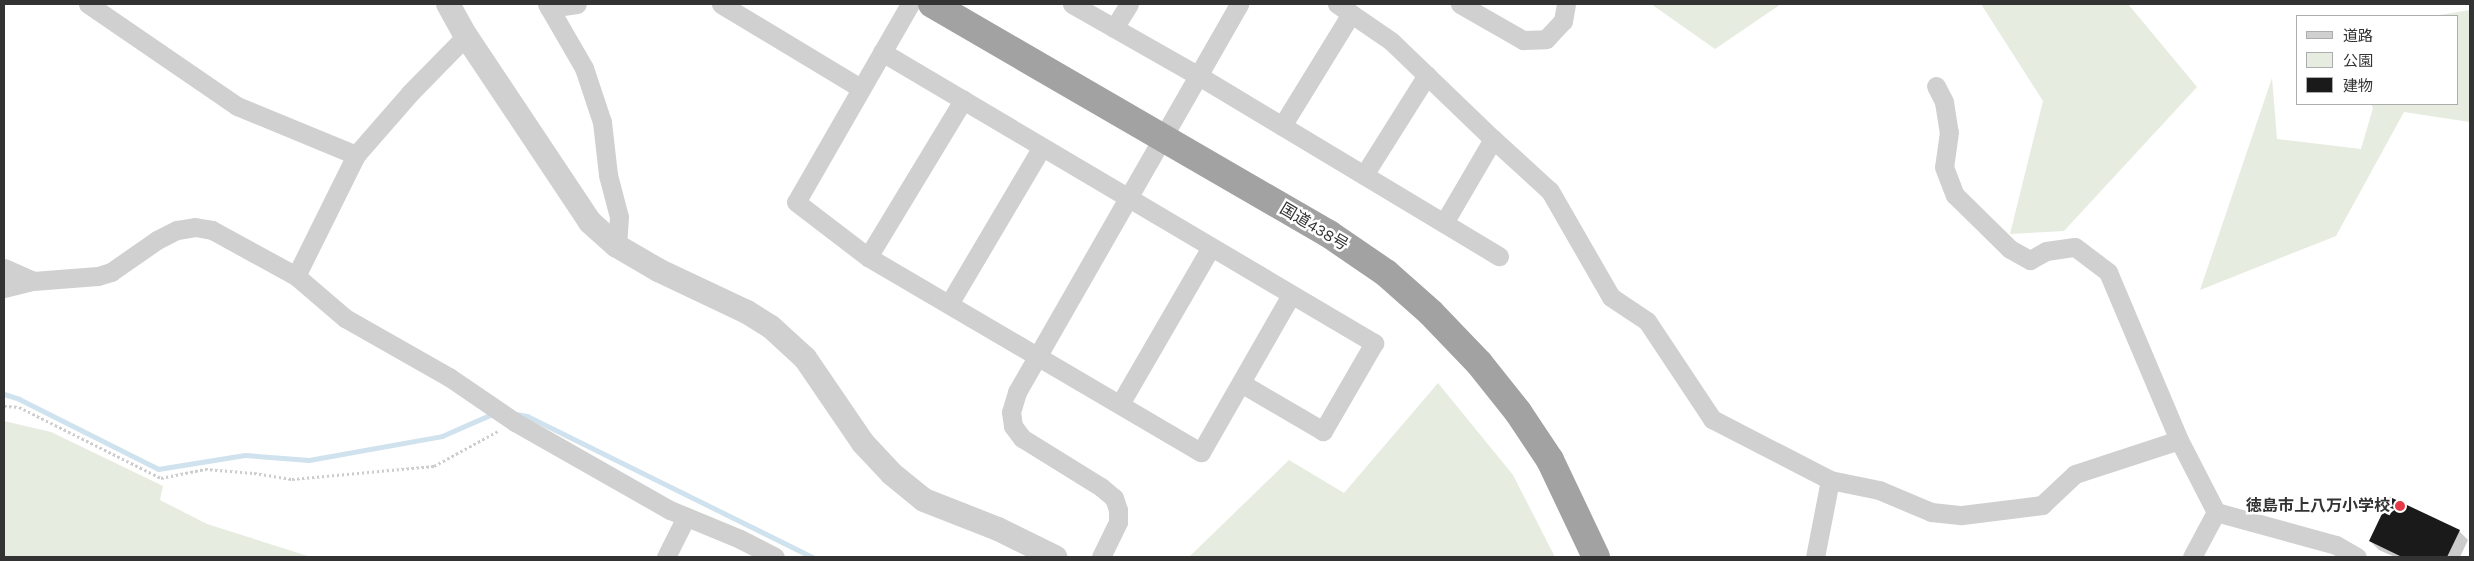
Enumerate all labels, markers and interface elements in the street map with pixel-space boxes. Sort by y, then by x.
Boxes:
legend [2296,15,2459,105]
text: 道路 [2343,27,2373,45]
text: 公園 [2343,52,2373,70]
text: 建物 [2343,77,2373,95]
street label: 国道438号 [1276,199,1352,255]
place label: 徳島市上八万小学校 [2246,496,2390,516]
marker: 徳島市上八万小学校 [2394,500,2406,512]

